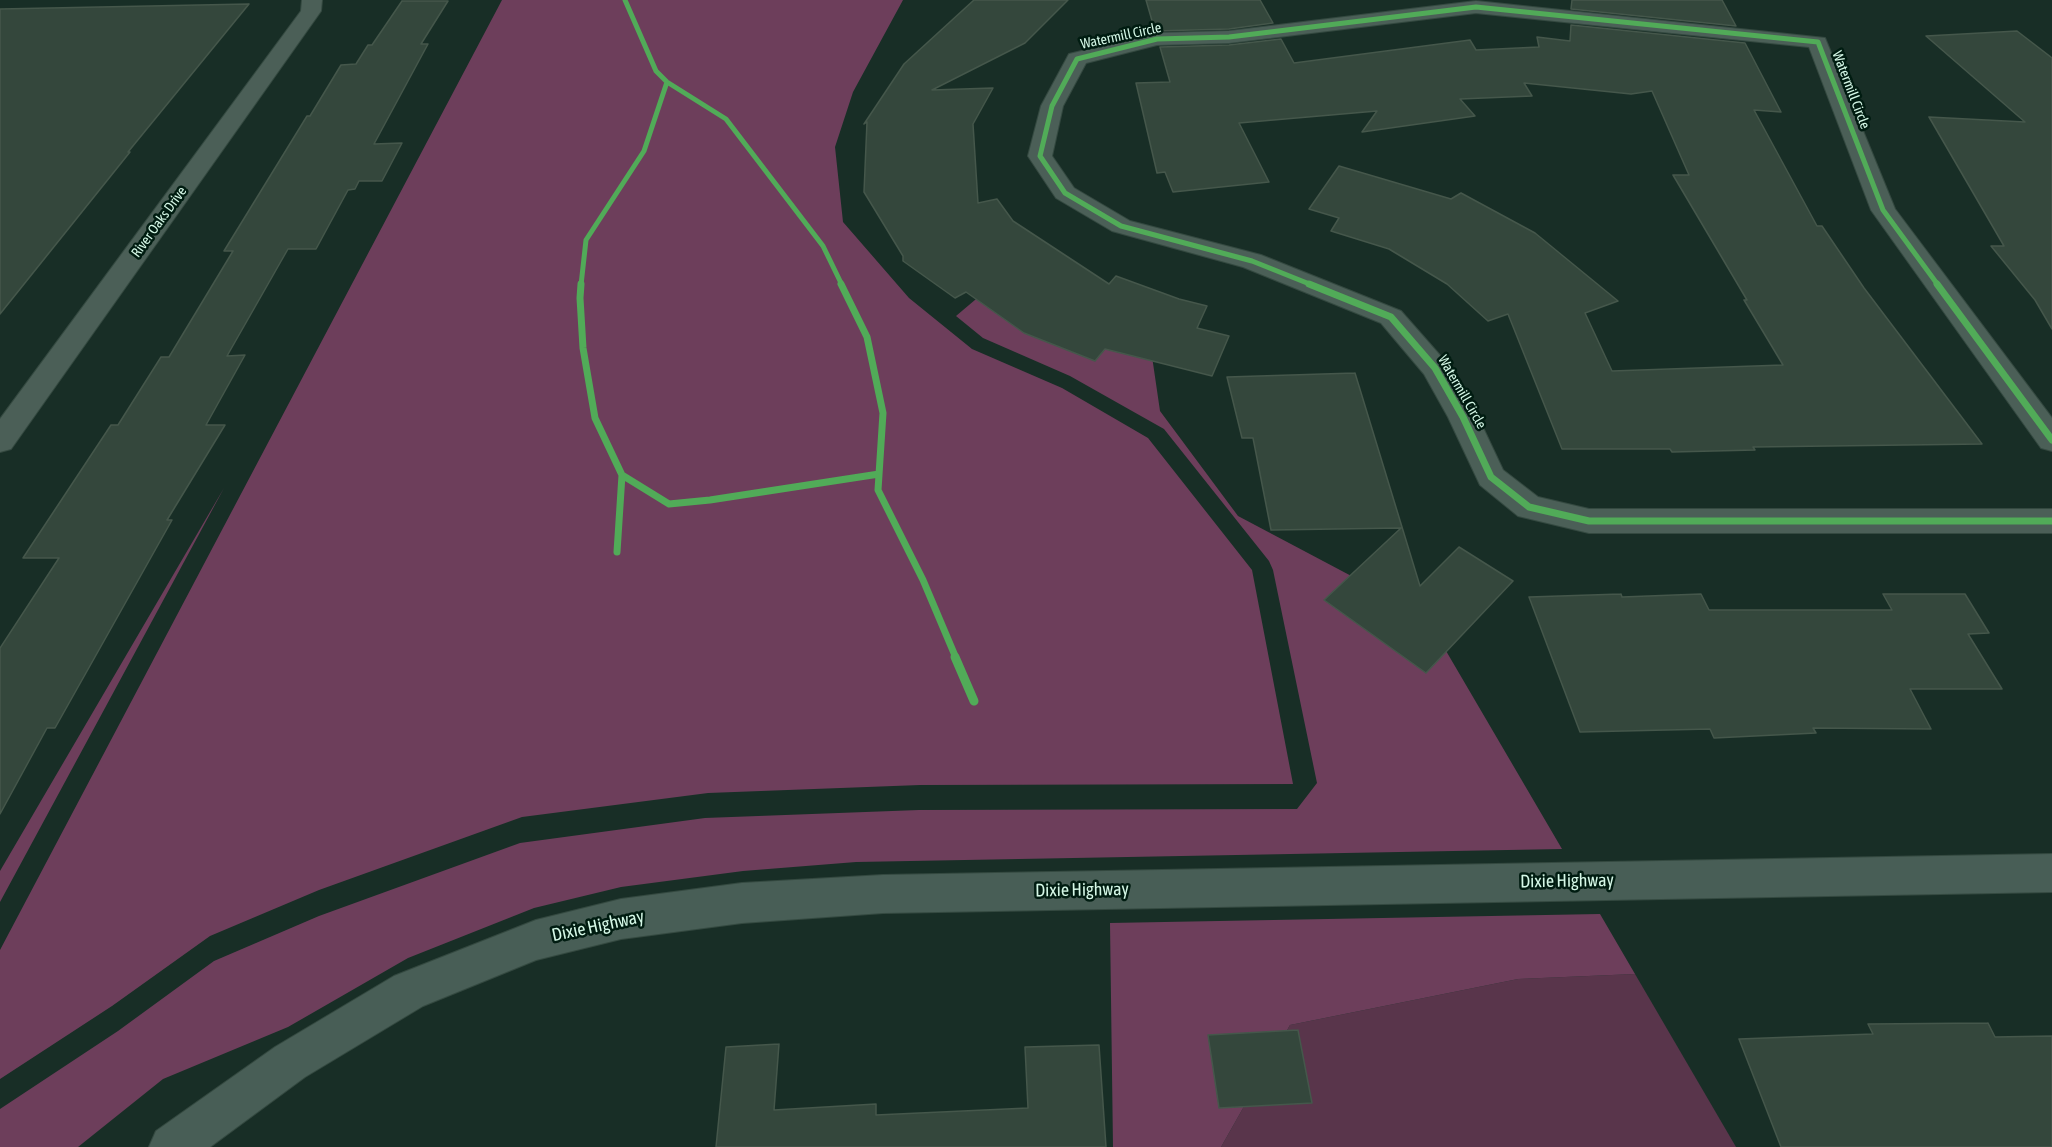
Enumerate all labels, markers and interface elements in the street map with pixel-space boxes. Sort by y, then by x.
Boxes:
street label: Watermill Circle [1079,19,1163,53]
street label: Watermill Circle [1828,49,1874,131]
street label: River Oaks Drive [128,183,190,261]
street label: Watermill Circle [1434,352,1490,432]
street label: Dixie Highway [1520,869,1614,893]
street label: Dixie Highway [1035,878,1129,902]
street label: Dixie Highway [550,906,646,946]

